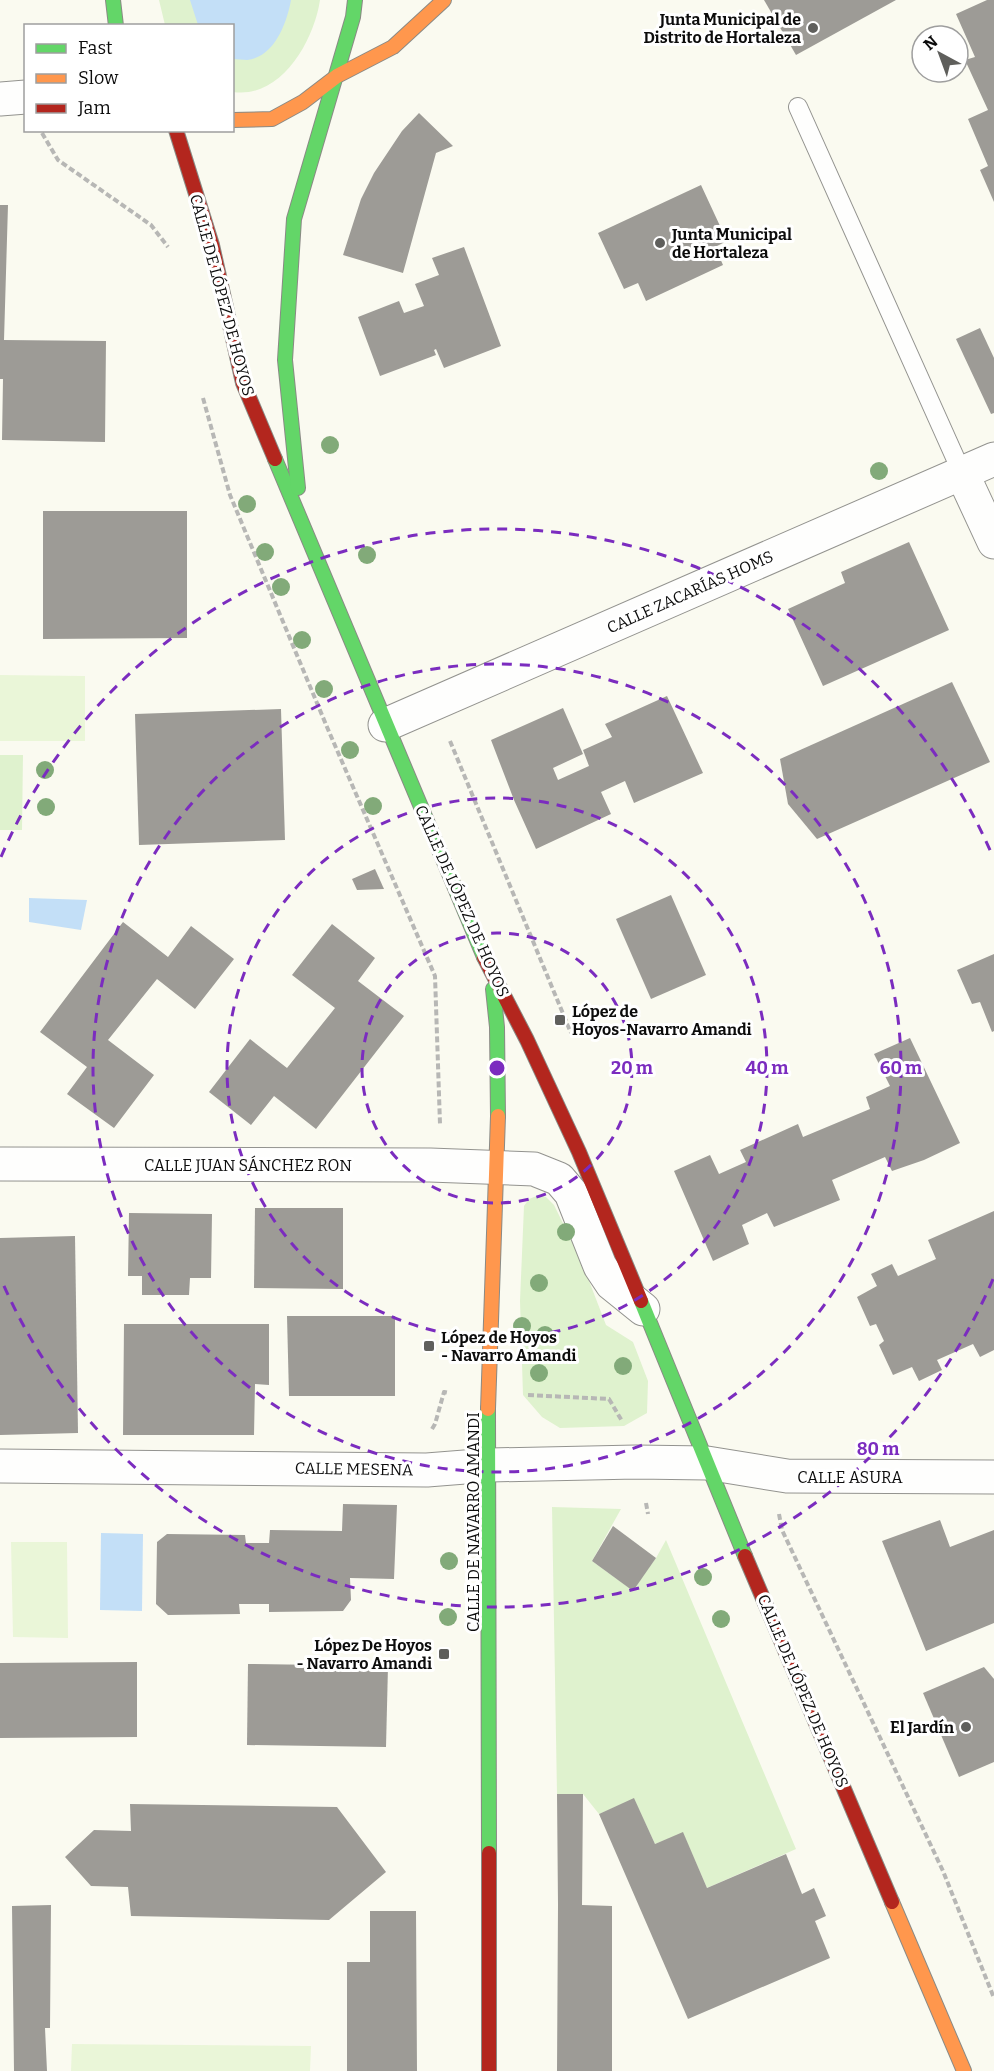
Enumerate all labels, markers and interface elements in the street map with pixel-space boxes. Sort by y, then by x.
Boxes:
place label: Junta Municipal de Distrito de Hortaleza [643,10,801,47]
marker: Junta Municipal de Distrito de Hortaleza [806,21,820,35]
legend [24,24,234,132]
north arrow [910,24,970,84]
text: N [920,32,941,54]
text: Fast [78,37,113,59]
text: Slow [78,67,119,89]
text: Jam [77,97,111,119]
street label: CALLE DE LÓPEZ DE HOYOS [186,192,259,398]
place label: Junta Municipal de Hortaleza [671,225,792,262]
marker: Junta Municipal de Hortaleza [653,236,667,250]
street label: CALLE ZACARÍAS HOMS [603,546,776,637]
street label: CALLE DE LÓPEZ DE HOYOS [411,802,514,1000]
place label: López de Hoyos-Navarro Amandi [572,1002,752,1039]
marker: López de Hoyos-Navarro Amandi [553,1013,567,1027]
text: 20 m [611,1057,653,1079]
text: 40 m [746,1057,788,1079]
text: 60 m [880,1057,922,1079]
centre of rings [487,1058,507,1078]
street label: CALLE JUAN SÁNCHEZ RON [144,1155,352,1175]
place label: López de Hoyos - Navarro Amandi [441,1328,576,1365]
marker: López de Hoyos - Navarro Amandi [422,1339,436,1353]
street label: CALLE DE NAVARRO AMANDI [464,1412,483,1632]
text: 80 m [857,1438,899,1460]
street label: CALLE MESENA [295,1458,414,1480]
street label: CALLE ASURA [797,1468,903,1487]
street label: CALLE DE LÓPEZ DE HOYOS [754,1591,853,1791]
place label: López De Hoyos - Navarro Amandi [297,1636,432,1673]
marker: López De Hoyos - Navarro Amandi [437,1647,451,1661]
place label: El Jardín [890,1718,955,1737]
marker: El Jardín [959,1720,973,1734]

